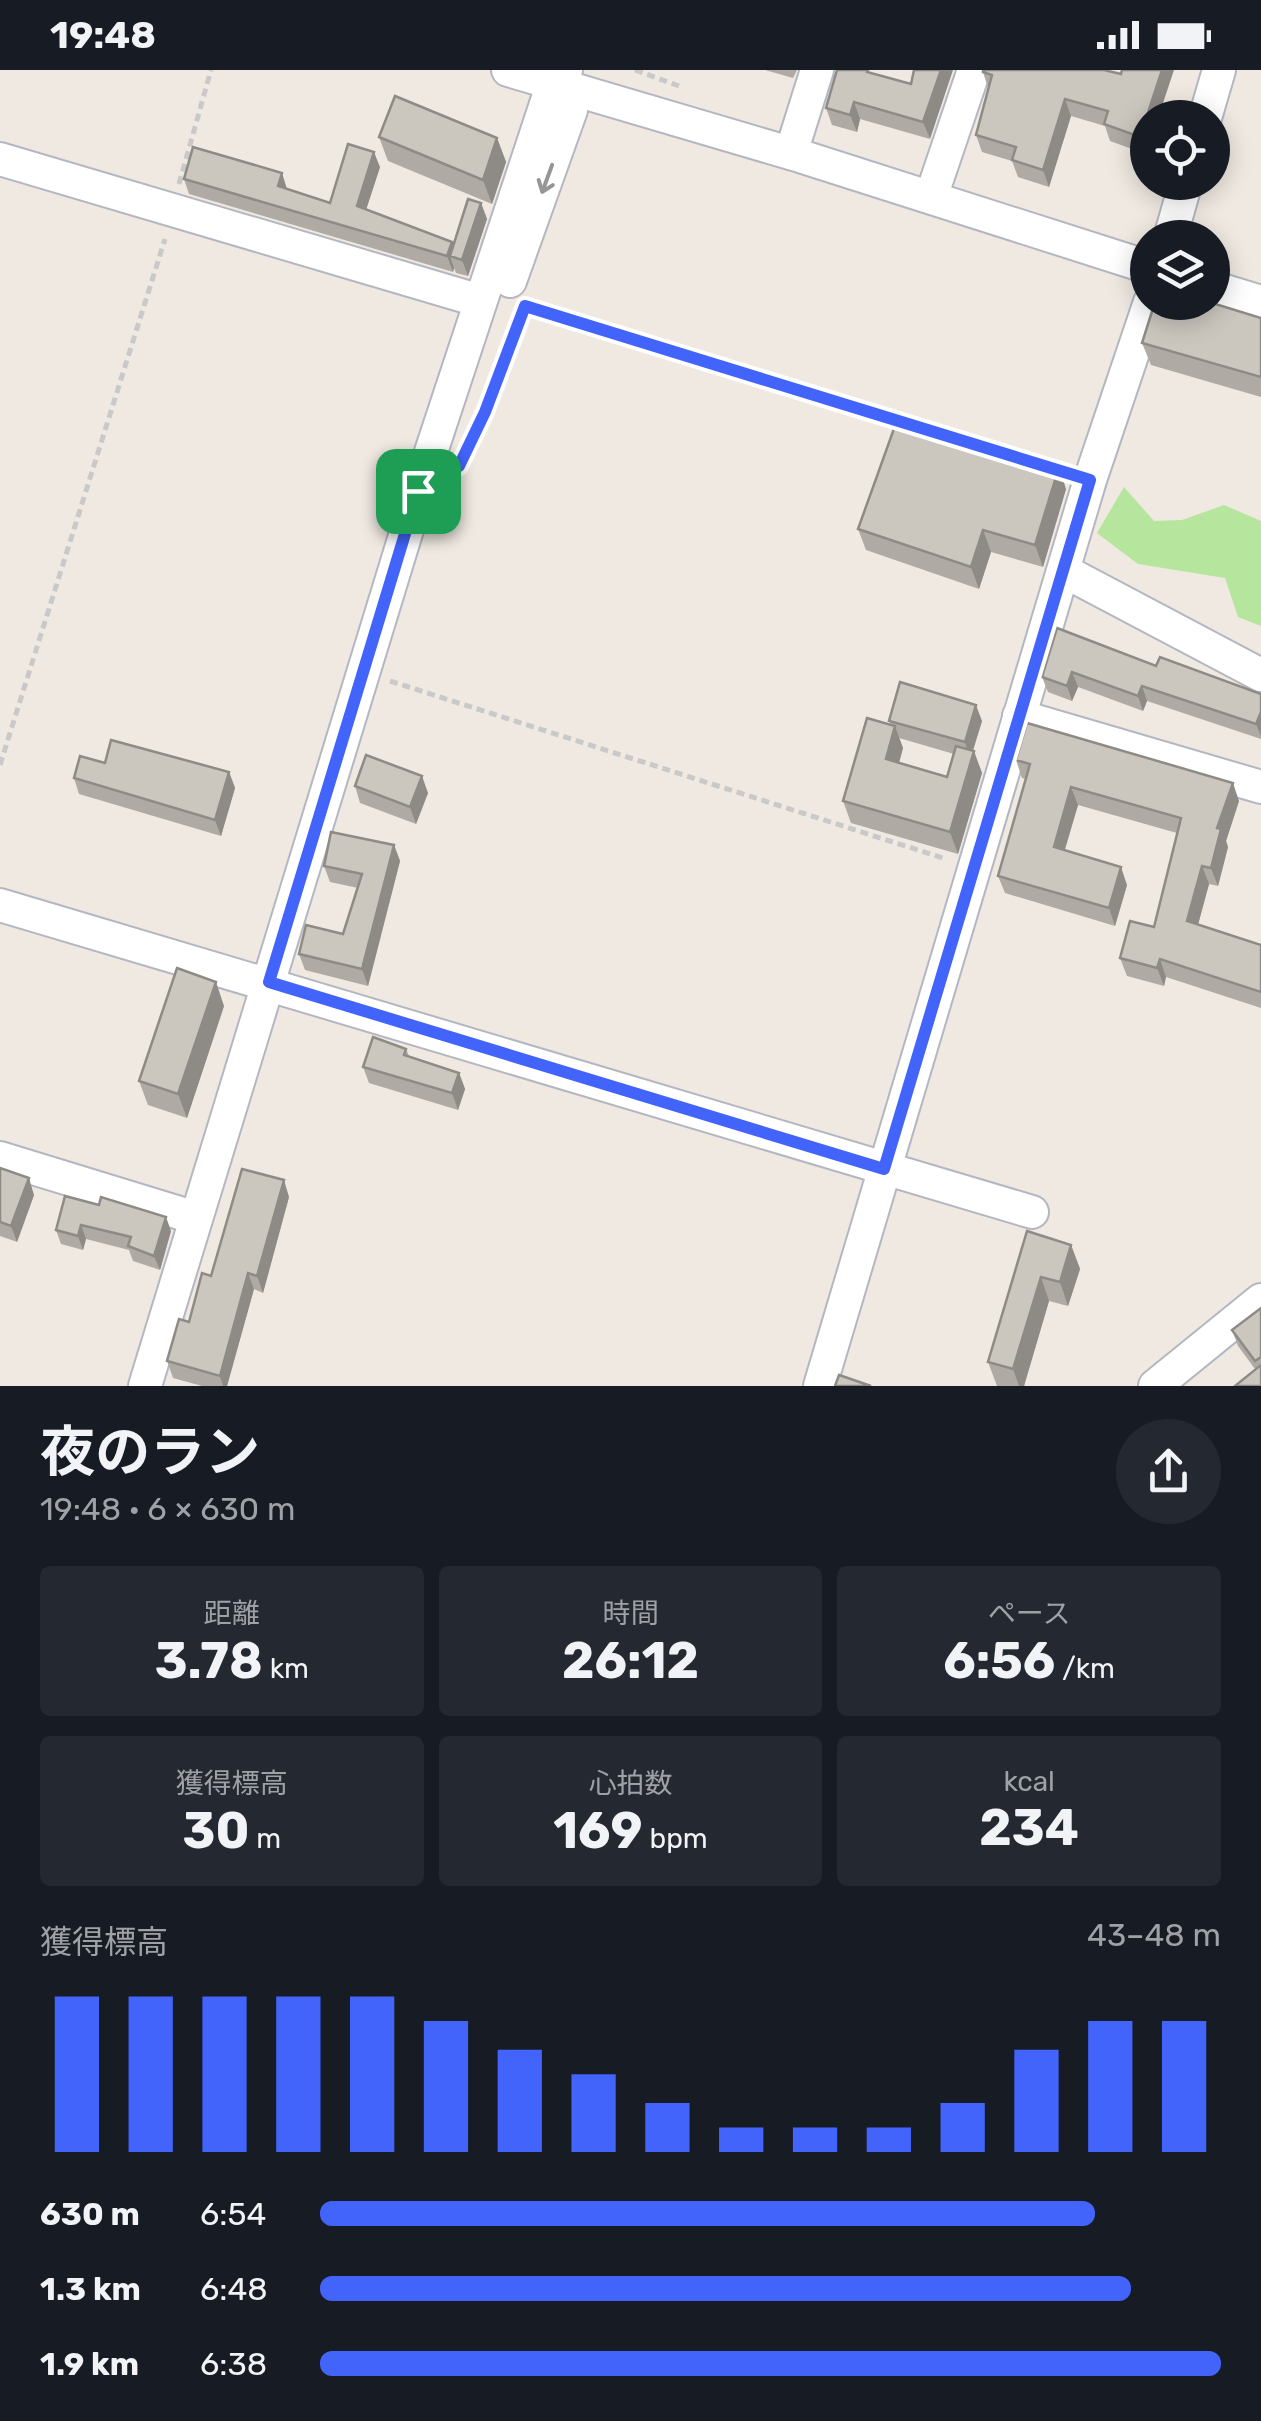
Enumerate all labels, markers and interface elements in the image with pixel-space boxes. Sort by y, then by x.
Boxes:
text: 19:48 [50,12,156,58]
map controls [1130,100,1230,320]
button: locate [1130,100,1230,200]
one-way arrow [536,163,554,195]
button: layers [1130,220,1230,320]
pin [376,449,461,534]
icon: arrive [391,464,446,519]
button: share [1116,1419,1221,1524]
text: 夜のラン [40,1420,260,1485]
text: 19:48 · 6 × 630 m [40,1490,295,1528]
text: 距離 [204,1597,260,1630]
text: 時間 [602,1597,659,1630]
text: ペース [988,1597,1070,1630]
text: 3.78 [155,1631,263,1691]
text: 26:12 [562,1631,699,1691]
text: 6:56 [943,1631,1055,1691]
text: km [263,1652,309,1685]
text: /km [1055,1652,1115,1685]
text: kcal [1003,1765,1055,1798]
text: 獲得標高 [176,1767,288,1800]
text: 心拍数 [588,1767,673,1800]
text: 234 [979,1798,1079,1858]
text: 30 [182,1801,249,1861]
text: 169 [553,1801,643,1861]
text: m [249,1822,281,1855]
text: bpm [643,1822,708,1855]
text: 43–48 m [1087,1916,1221,1954]
text: 獲得標高 [40,1923,168,1961]
text: 630 m [40,2195,140,2233]
text: 6:54 [200,2195,266,2233]
text: 1.3 km [40,2270,141,2308]
text: 6:48 [200,2270,268,2308]
text: 1.9 km [40,2345,139,2383]
text: 6:38 [200,2345,267,2383]

